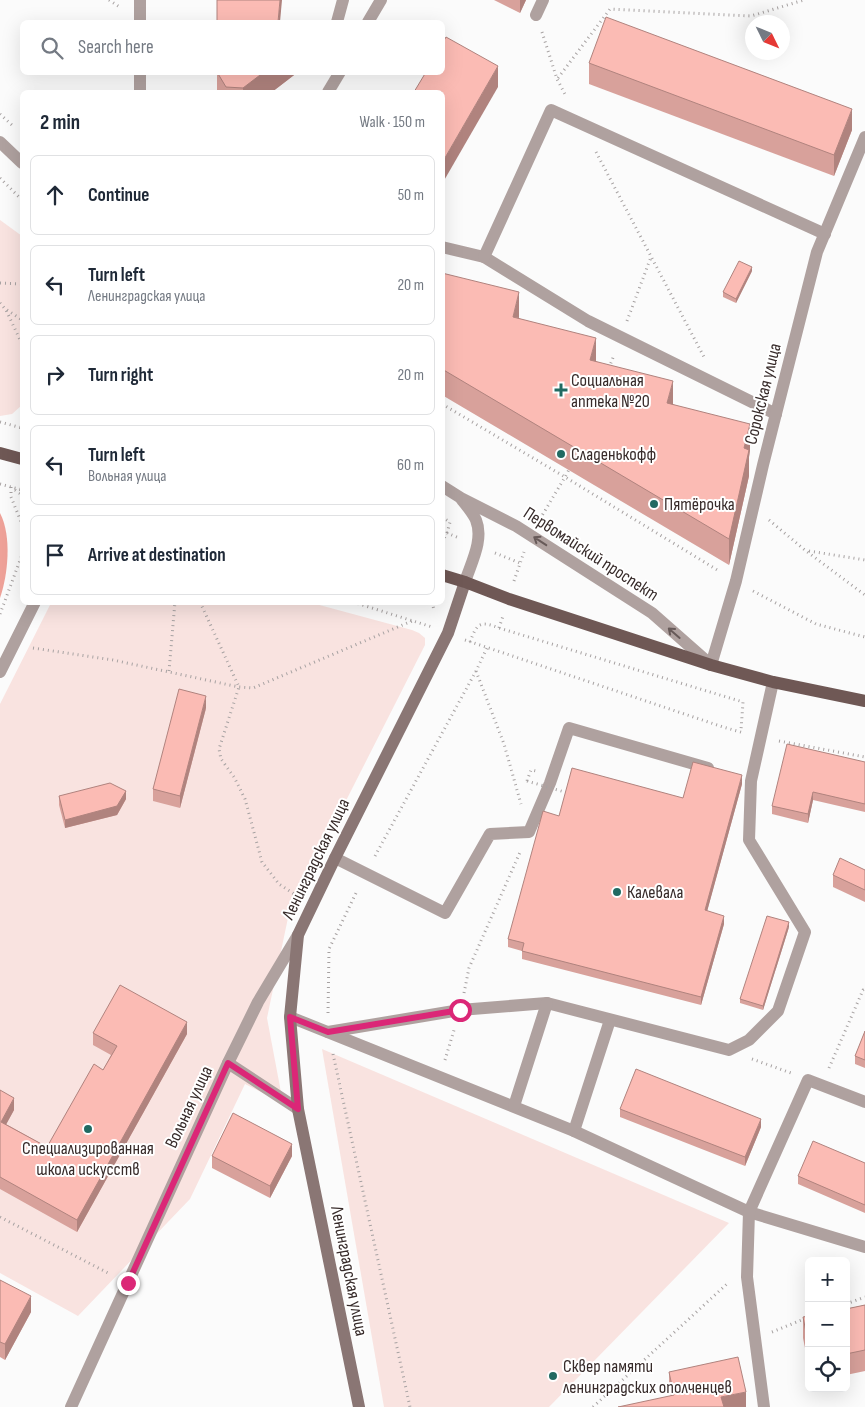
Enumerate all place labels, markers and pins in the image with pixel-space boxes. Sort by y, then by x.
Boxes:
place label: Социальная аптека №20 [571,370,650,412]
marker: Социальная аптека №20 [555,384,567,396]
place label: Сладенькофф [571,444,656,465]
marker: Сладенькофф [555,448,567,460]
place label: Пятёрочка [664,494,735,515]
marker: Пятёрочка [648,498,660,510]
place label: Калевала [627,882,684,903]
marker: Калевала [611,886,623,898]
marker: Специализированная школа искусств [82,1123,94,1135]
place label: Специализированная школа искусств [22,1138,154,1180]
place label: Сквер памяти ленинградских ополченцев [563,1356,732,1398]
marker: Сквер памяти ленинградских ополченцев [547,1370,559,1382]

